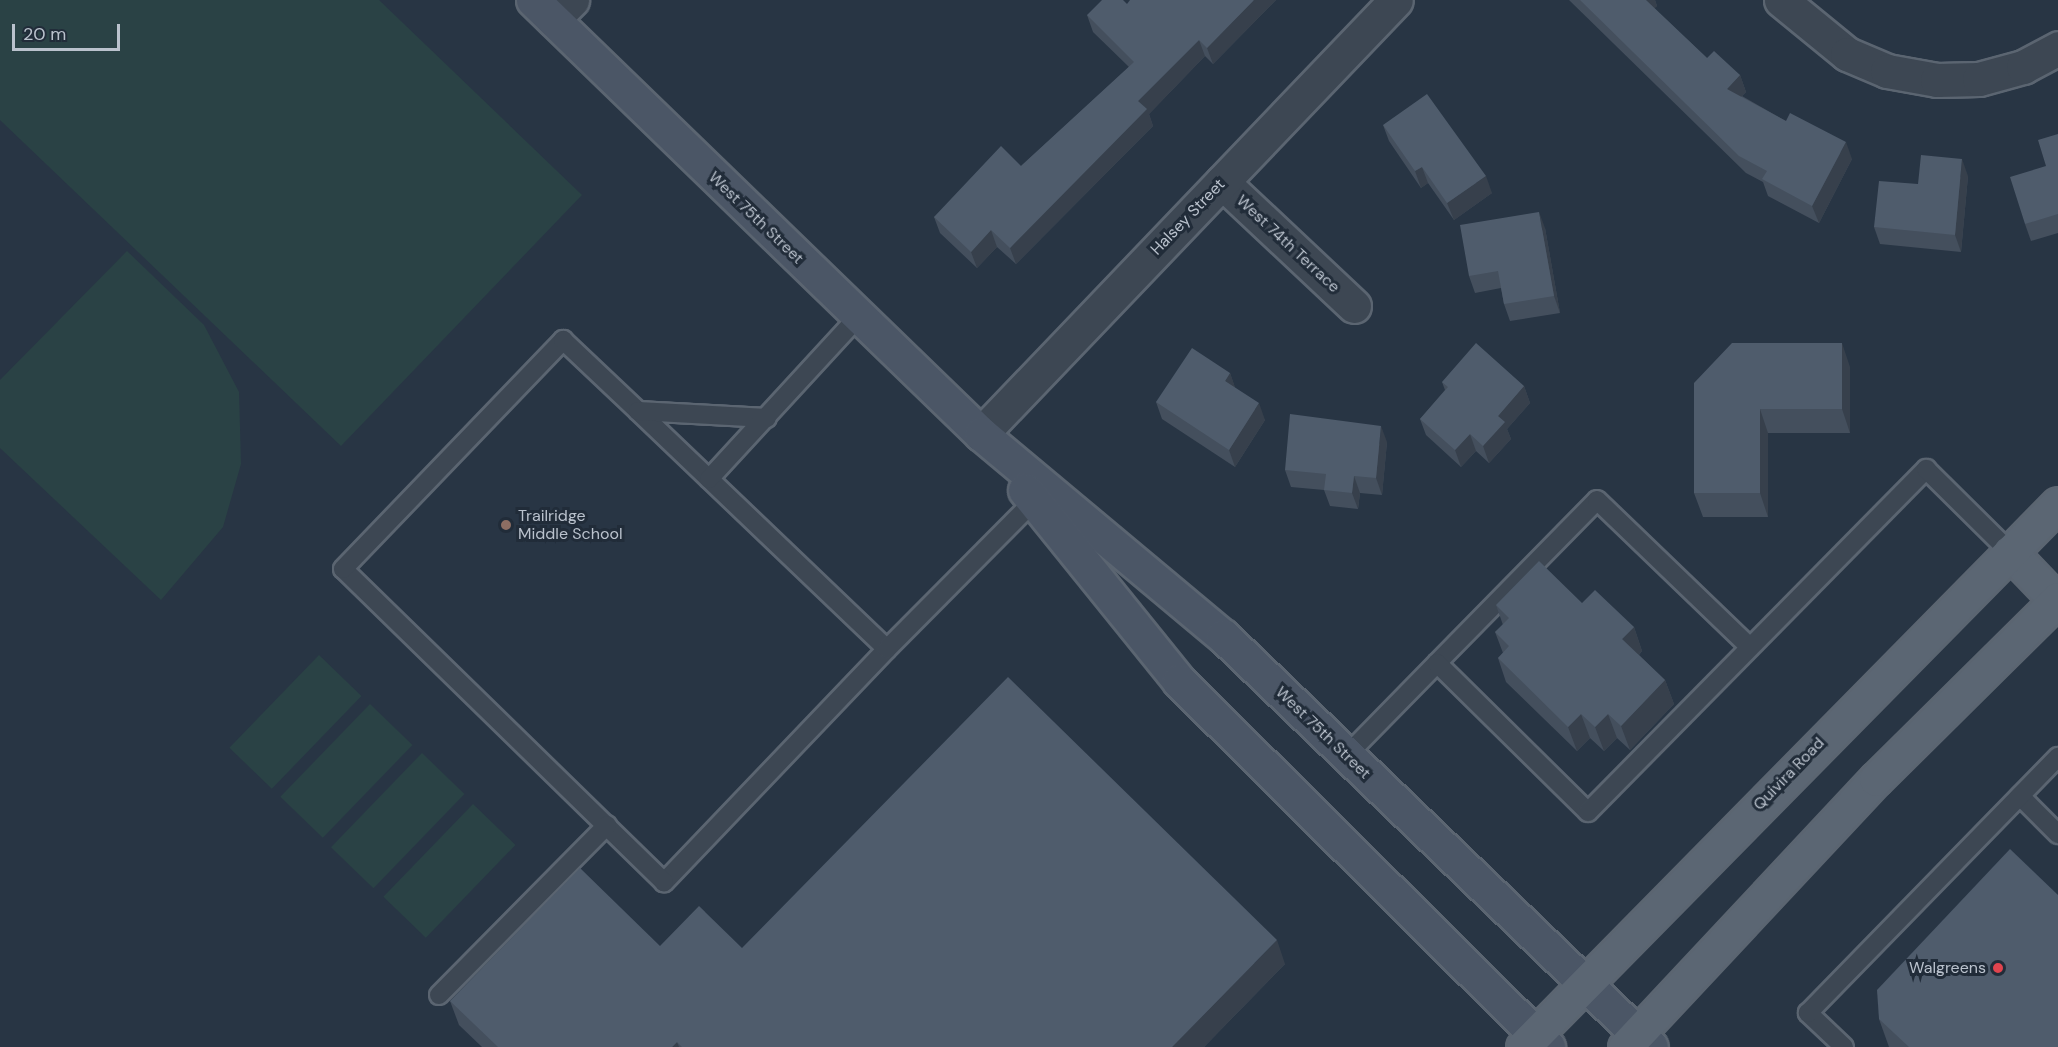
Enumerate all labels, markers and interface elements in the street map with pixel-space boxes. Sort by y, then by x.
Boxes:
scale bar [15,12,123,50]
text: 20 m [23,22,66,46]
street label: West 75th Street [704,168,808,268]
street label: Halsey Street [1147,175,1229,259]
street label: West 74th Terrace [1232,191,1344,297]
place label: Trailridge Middle School [518,506,622,544]
marker: Trailridge Middle School [499,518,513,532]
street label: West 75th Street [1271,683,1375,783]
street label: Quivira Road [1750,734,1828,814]
place label: Walgreens [1909,958,1986,978]
marker: Walgreens [1991,961,2005,975]

